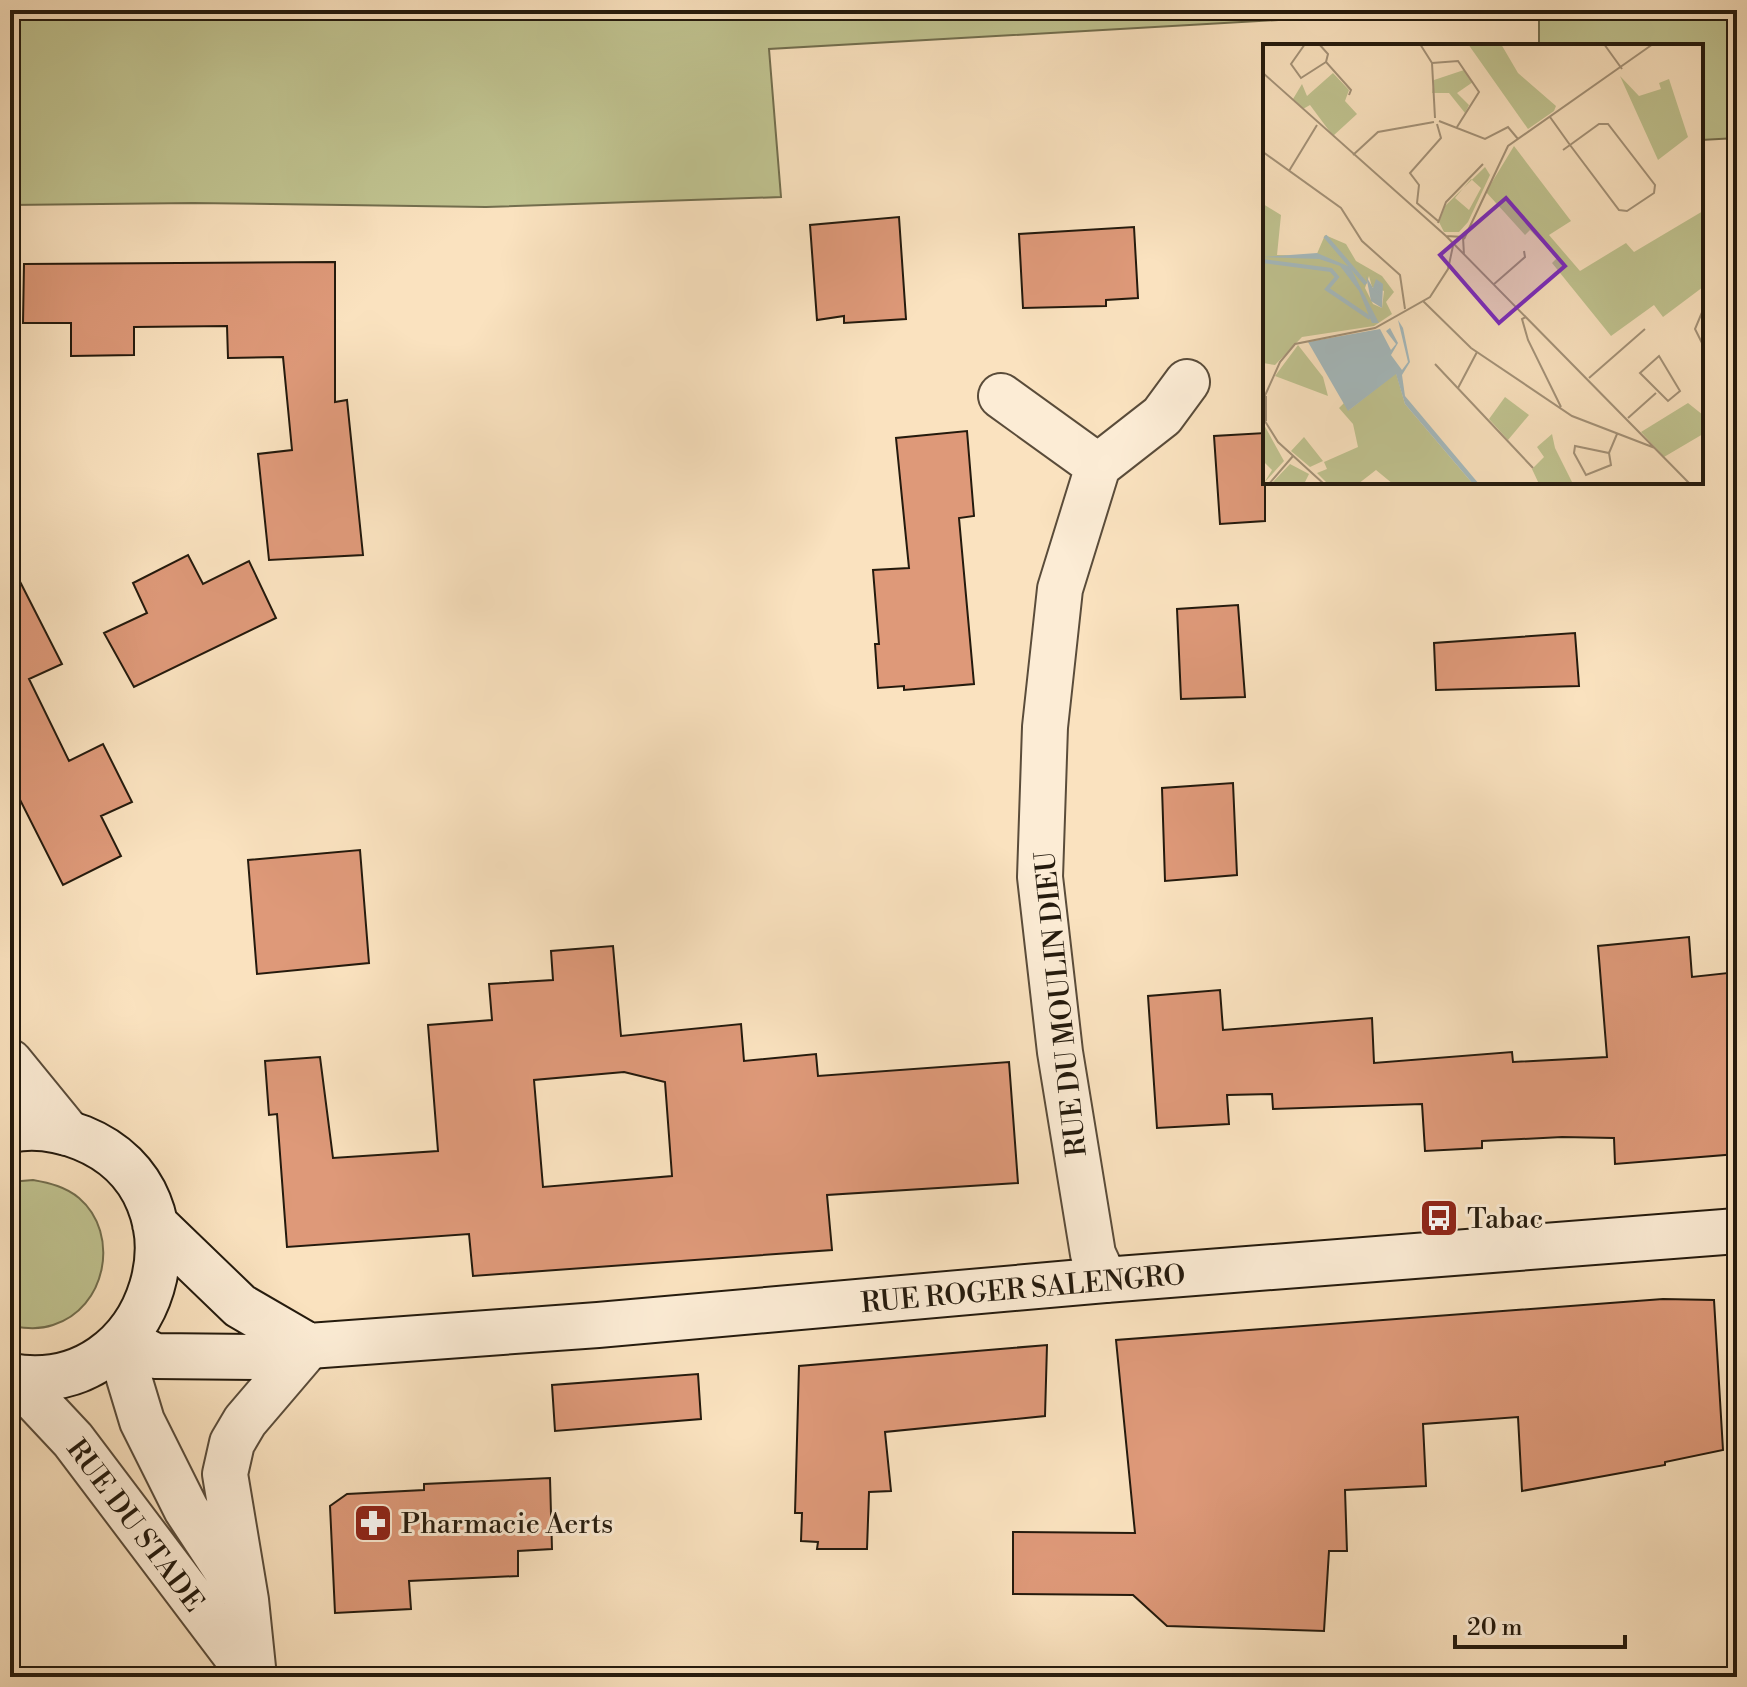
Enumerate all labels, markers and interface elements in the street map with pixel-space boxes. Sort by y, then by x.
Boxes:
inset map [1263,44,1703,484]
street label: RUE DU MOULIN DIEU [1028,849,1095,1158]
bus stop icon: Tabac [1418,1197,1460,1239]
place label: Tabac [1467,1202,1544,1237]
street label: RUE ROGER SALENGRO [860,1258,1187,1321]
street label: RUE DU STADE [59,1433,211,1619]
pharmacy icon: Pharmacie Aerts [352,1502,394,1544]
place label: Pharmacie Aerts [401,1507,613,1542]
scale bar [1455,1599,1625,1649]
text: 20 m [1467,1613,1523,1643]

